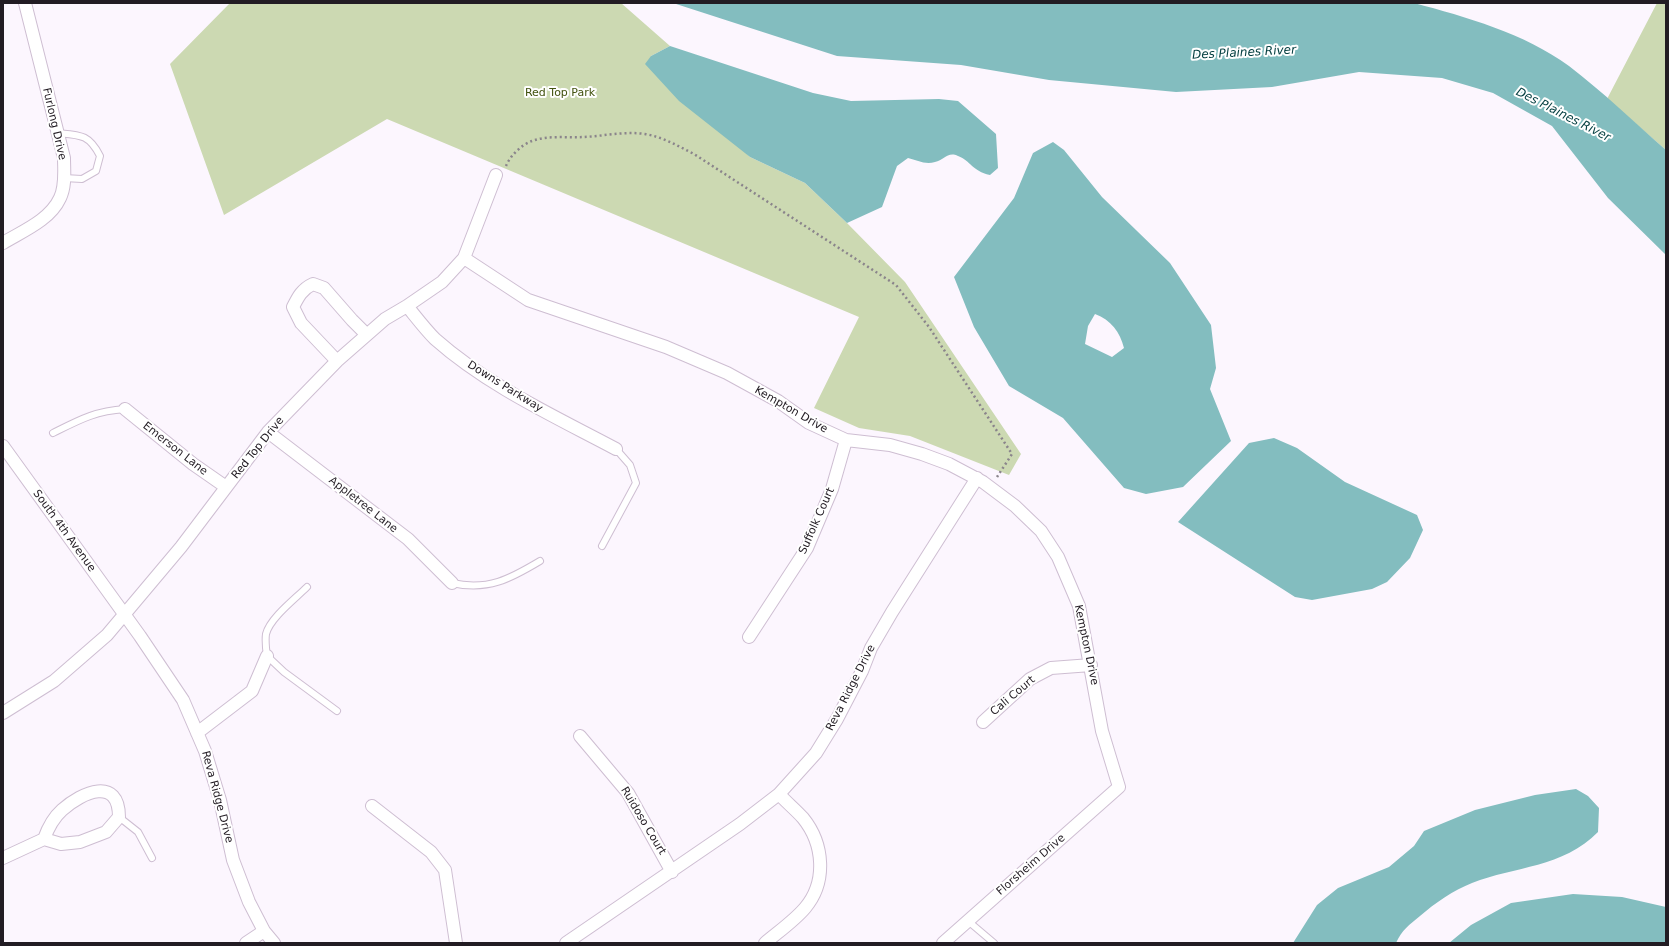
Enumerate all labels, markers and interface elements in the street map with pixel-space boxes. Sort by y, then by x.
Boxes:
water label: Des Plaines River [1192,43,1296,63]
water label: Des Plaines River [1513,85,1613,145]
park label: Red Top Park [525,86,595,100]
street label: Furlong Drive [39,87,69,161]
street label: Downs Parkway [465,359,545,415]
street label: Kempton Drive [752,384,830,436]
street label: Red Top Drive [229,414,287,482]
street label: Emerson Lane [140,420,210,478]
street label: Appletree Lane [326,474,400,536]
street label: Suffolk Court [796,486,838,556]
street label: South 4th Avenue [30,487,98,575]
street label: Kempton Drive [1071,604,1101,686]
street label: Reva Ridge Drive [824,643,878,733]
street label: Cali Court [988,674,1038,718]
street label: Reva Ridge Drive [198,749,236,845]
street label: Ruidoso Court [617,785,669,857]
street label: Florsheim Drive [994,832,1068,898]

